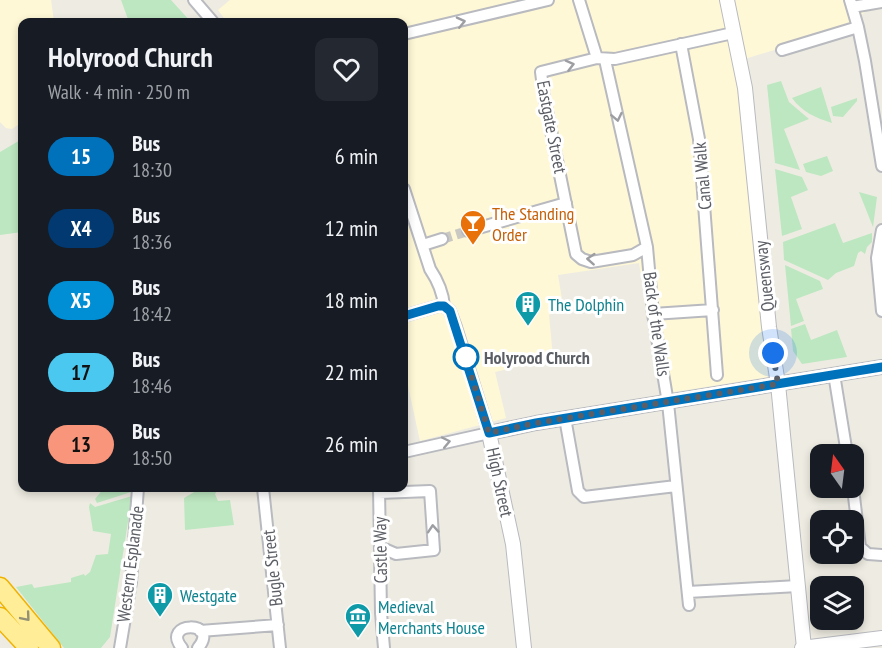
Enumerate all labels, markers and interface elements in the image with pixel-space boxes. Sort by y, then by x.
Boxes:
one-way arrow [455,16,465,29]
text: Holyrood Church [48,38,213,75]
button: heart [315,38,378,101]
one-way arrow [564,60,575,72]
text: Walk · 4 min · 250 m [48,79,190,105]
street label: Eastgate Street [532,79,572,175]
one-way arrow [609,112,622,122]
text: Bus [132,129,160,157]
street label: Canal Walk [688,141,716,211]
text: 6 min [335,142,378,170]
text: 15 [71,143,91,170]
text: 18:30 [132,157,172,183]
text: Bus [132,201,160,229]
place label: The Standing Order [492,202,574,246]
bar icon: The Standing Order [458,208,488,246]
text: 12 min [325,214,378,242]
text: X4 [70,215,92,242]
text: 18:36 [132,229,172,255]
street label: Queensway [749,239,779,313]
one-way arrow [586,253,595,266]
street label: Back of the Walls [638,270,676,378]
text: Bus [132,273,160,301]
text: 18 min [325,286,378,314]
text: X5 [70,287,92,314]
building icon: The Dolphin [513,289,543,327]
place label: The Dolphin [548,293,624,316]
text: 18:42 [132,301,172,327]
your location [758,338,788,368]
marker: Holyrood Church [453,344,479,370]
text: Bus [132,345,160,373]
place label: Holyrood Church [484,346,590,369]
text: 22 min [325,358,378,386]
text: 17 [71,359,91,386]
text: 18:46 [132,373,172,399]
text: Bus [132,417,160,445]
text: 26 min [325,430,378,458]
text: 13 [71,431,91,458]
one-way arrow [441,436,451,449]
north arrow [810,444,864,498]
map controls [810,444,864,630]
text: 18:50 [132,445,172,471]
street label: High Street [481,445,519,519]
street label: Western Esplanade [111,504,149,624]
button: locate [810,510,864,564]
street label: Castle Way [368,516,392,584]
one-way arrow [426,525,439,534]
street label: Bugle Street [257,529,287,607]
button: layers [810,576,864,630]
building icon: Westgate [145,580,175,618]
place label: Westgate [180,584,237,607]
place label: Medieval Merchants House [378,595,485,639]
museum icon: Medieval Merchants House [343,601,373,639]
one-way arrow [19,611,30,622]

